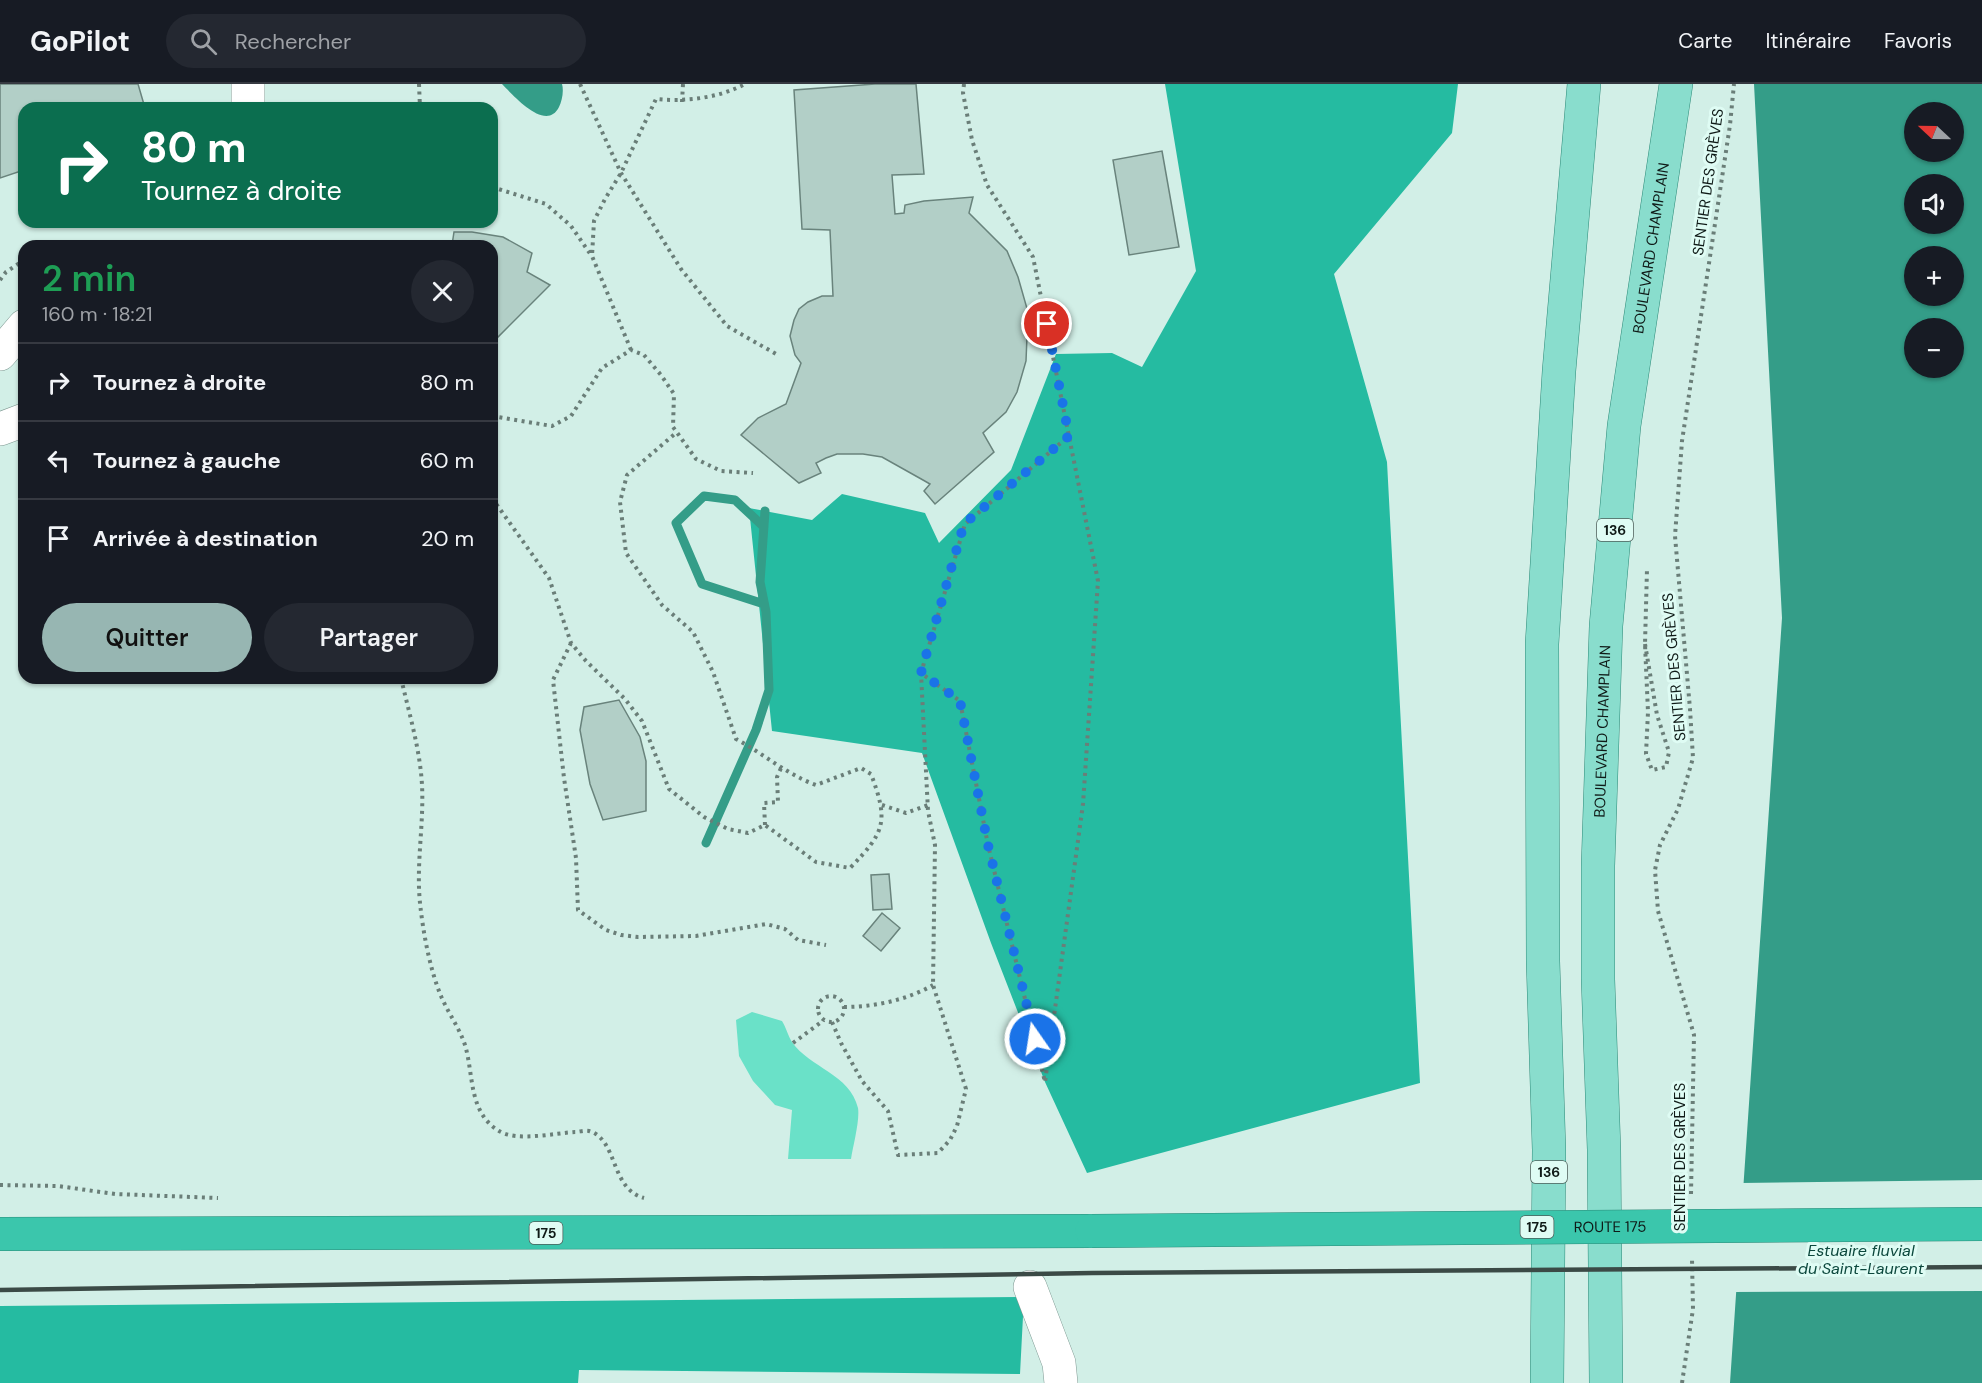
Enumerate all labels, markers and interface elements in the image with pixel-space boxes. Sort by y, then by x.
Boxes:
search box [166,14,586,68]
text: GoPilot [30,23,130,60]
icon: search [187,25,220,58]
text: Rechercher [235,27,351,56]
text: Carte [1678,27,1732,55]
text: Itinéraire [1765,27,1851,55]
text: Favoris [1884,27,1952,55]
north arrow [1904,102,1964,162]
map controls [1904,102,1964,378]
street label: SENTIER DES GRÈVES [1688,107,1728,257]
text: 80 m [141,120,247,175]
icon: right [42,126,120,204]
street label: BOULEVARD CHAMPLAIN [1628,161,1674,335]
text: Tournez à droite [141,173,342,208]
button: sound [1904,174,1964,234]
button: + [1904,246,1964,306]
text: 2 min [42,255,136,302]
button: close [411,260,474,323]
pin [1021,298,1072,349]
text: 160 m · 18:21 [42,301,152,327]
icon: arrive [1030,307,1063,340]
button: − [1904,318,1964,378]
icon: right [42,366,75,399]
text: Tournez à droite [93,368,266,397]
text: 80 m [420,368,474,397]
icon: left [42,444,75,477]
text: Tournez à gauche [93,446,281,475]
text: 60 m [420,446,474,475]
road number: 136 [1597,519,1633,541]
icon: arrive [42,522,75,555]
text: Arrivée à destination [93,524,318,553]
text: 20 m [421,524,474,553]
street label: SENTIER DES GRÈVES [1658,592,1690,742]
button: Quitter [42,603,252,672]
button: Partager [264,603,474,672]
street label: BOULEVARD CHAMPLAIN [1590,645,1615,818]
position arrow [1003,1007,1067,1071]
street label: SENTIER DES GRÈVES [1670,1083,1690,1231]
road number: 136 [1531,1161,1567,1183]
road number: 175 [1520,1216,1554,1238]
street label: ROUTE 175 [1574,1217,1646,1237]
road number: 175 [530,1222,562,1244]
water label: Estuaire fluvial du Saint-Laurent [1798,1240,1925,1279]

